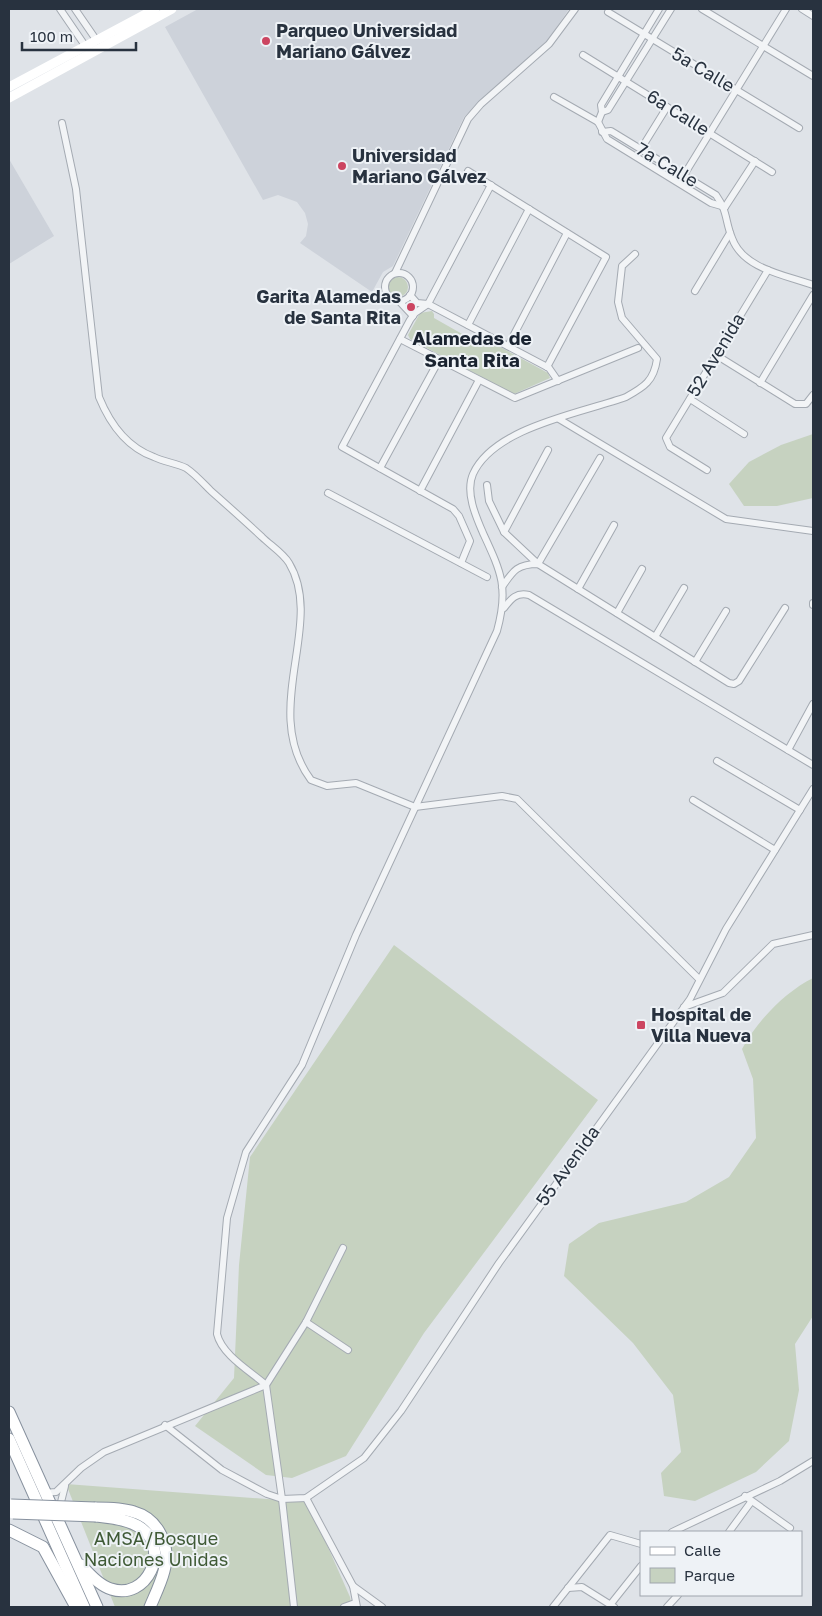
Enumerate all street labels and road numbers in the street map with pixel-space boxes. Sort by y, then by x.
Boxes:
street label: 5a Calle [668,42,739,96]
street label: 6a Calle [643,84,714,140]
street label: 7a Calle [633,137,702,191]
street label: 52 Avenida [682,309,749,400]
street label: 55 Avenida [531,1121,604,1210]

